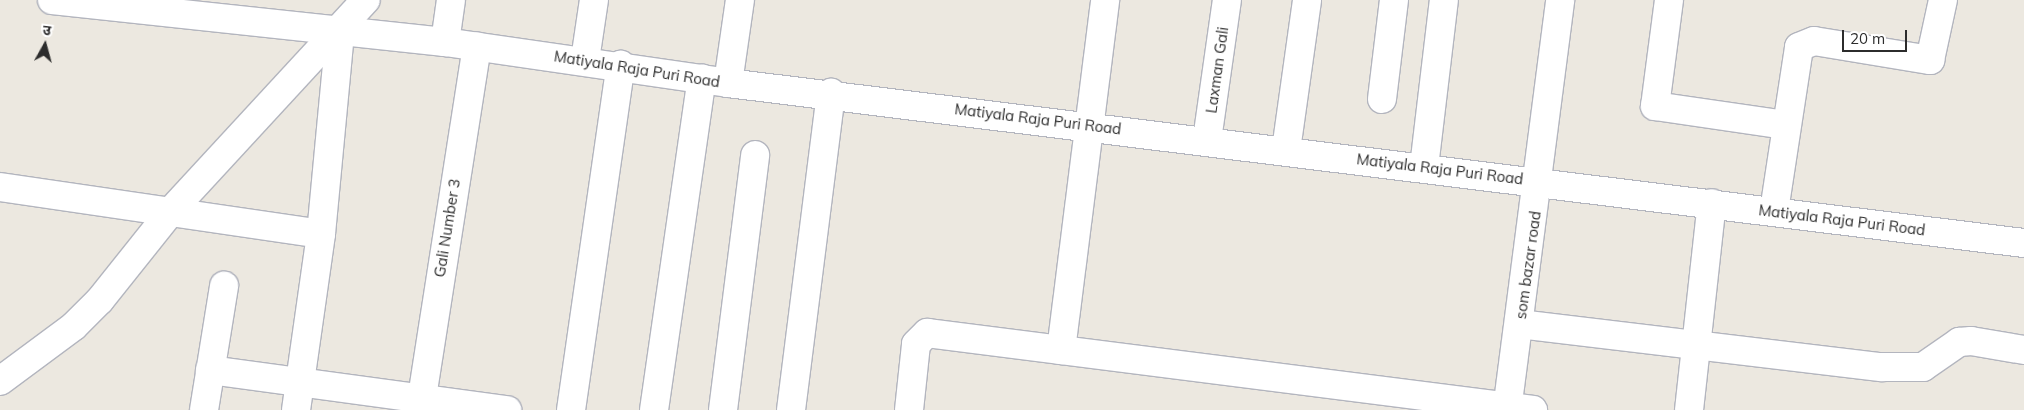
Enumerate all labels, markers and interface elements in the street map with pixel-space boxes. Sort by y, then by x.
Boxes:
north arrow [20,20,70,70]
scale bar [1844,20,1909,52]
text: उ [42,21,52,40]
street label: Laxman Gali [1202,26,1232,114]
text: 20 m [1850,29,1885,48]
street label: Matiyala Raja Puri Road [553,47,721,91]
street label: Matiyala Raja Puri Road [954,100,1122,138]
street label: Matiyala Raja Puri Road [1356,150,1524,188]
street label: Gali Number 3 [430,177,464,279]
street label: Matiyala Raja Puri Road [1758,201,1926,239]
street label: som bazar road [1511,210,1545,320]

